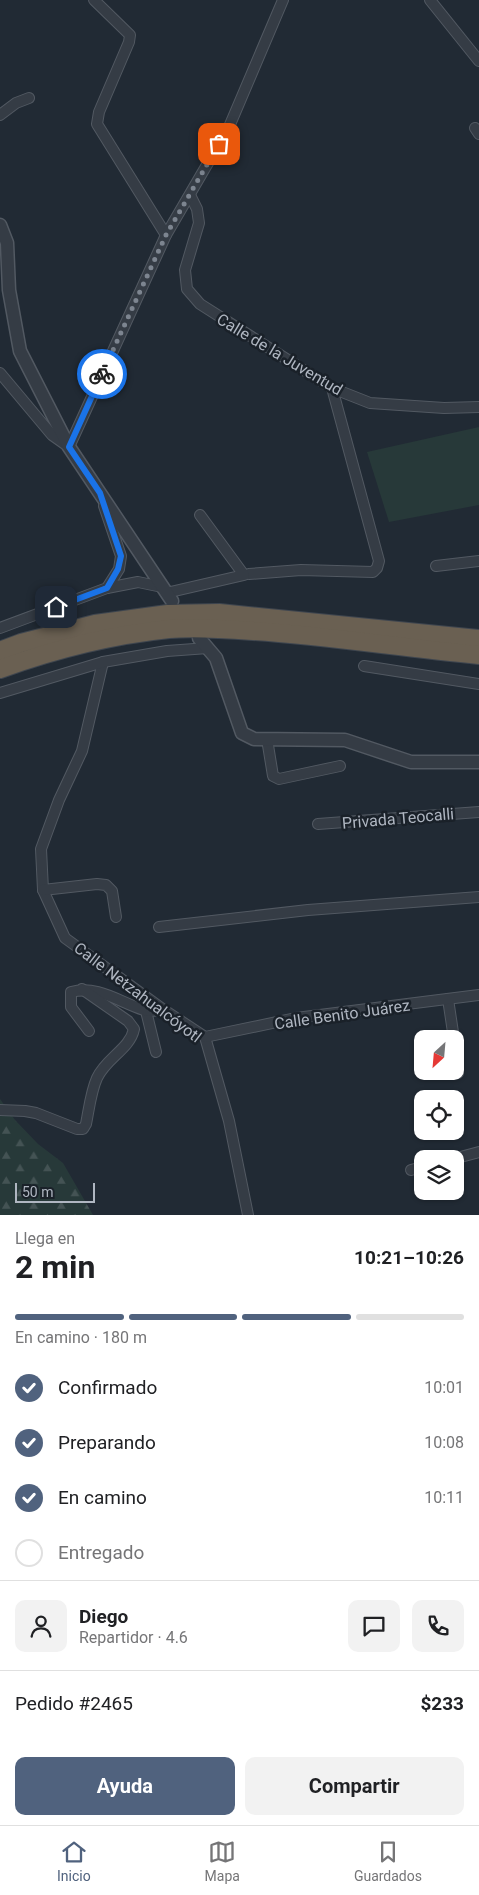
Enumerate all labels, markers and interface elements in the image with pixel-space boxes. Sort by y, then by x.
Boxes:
pin [198,123,240,165]
icon: bag [205,130,233,158]
street label: Calle de la Juventud [214,309,346,399]
courier [77,349,127,399]
icon: bike [88,360,116,388]
pin [35,586,77,628]
icon: home [42,593,70,621]
street label: Privada Teocalli [341,804,455,833]
street label: Calle Netzahualcóyotl [70,938,205,1046]
street label: Calle Benito Juárez [273,996,411,1033]
north arrow [414,1030,464,1080]
map controls [414,1030,464,1200]
button: locate [414,1090,464,1140]
button: layers [414,1150,464,1200]
scale bar [15,1180,95,1203]
text: 50 m [22,1184,54,1200]
text: Llega en [15,1229,75,1248]
text: 10:21–10:26 [354,1246,464,1269]
text: 2 min [15,1248,95,1286]
text: En camino · 180 m [15,1328,147,1347]
icon: check [15,1374,43,1402]
text: Confirmado [58,1376,157,1399]
text: 10:01 [424,1378,464,1397]
icon: check [15,1429,43,1457]
text: Preparando [58,1431,156,1454]
text: 10:08 [424,1433,464,1452]
icon: check [15,1484,43,1512]
text: En camino [58,1486,147,1509]
text: 10:11 [424,1488,464,1507]
text: Entregado [58,1541,144,1564]
button: person [15,1600,67,1652]
button: chat [348,1600,400,1652]
button: phone [412,1600,464,1652]
text: Diego [79,1605,128,1628]
text: Repartidor · 4.6 [79,1628,188,1647]
text: Pedido #2465 [15,1692,133,1715]
text: $233 [420,1692,464,1715]
button: Ayuda [15,1757,235,1815]
button: Compartir [245,1757,464,1815]
tab: Inicio [57,1838,91,1884]
tab: Mapa [205,1838,240,1884]
tab: Guardados [354,1838,422,1884]

